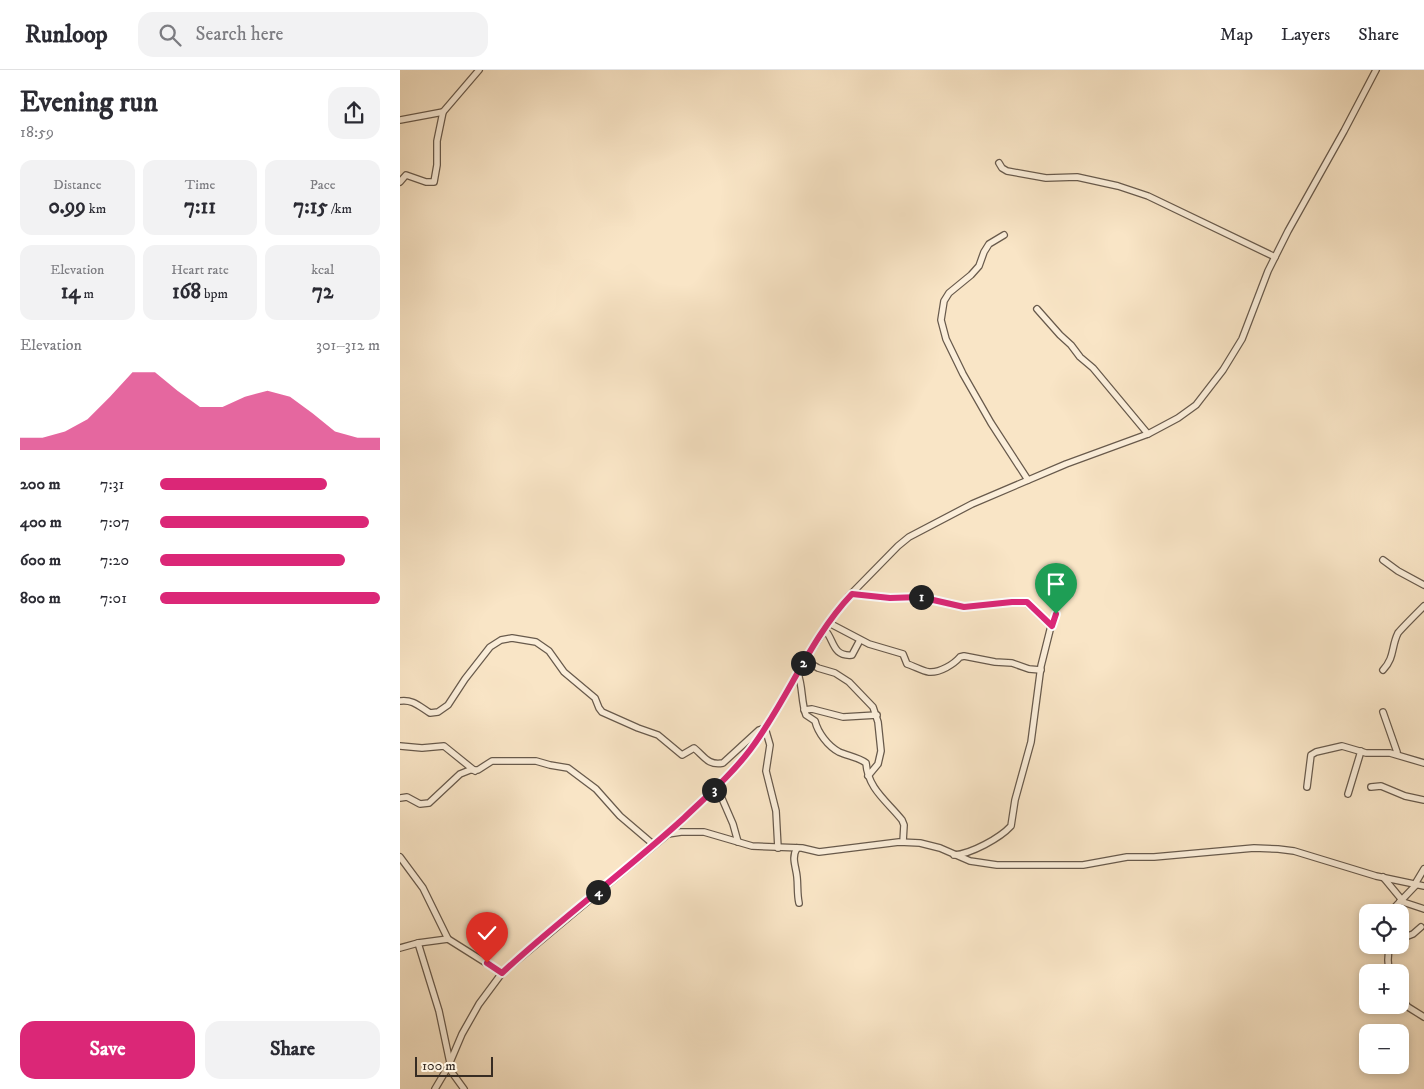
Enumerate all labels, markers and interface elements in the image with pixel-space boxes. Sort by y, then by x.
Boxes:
search box [138,12,488,57]
text: Runloop [25,20,108,50]
icon: search [156,21,184,49]
text: Search here [196,23,283,46]
text: Map [1220,24,1253,46]
text: Layers [1281,24,1330,46]
text: Share [1358,24,1399,46]
text: Evening run [20,85,158,120]
button: share [328,87,380,139]
text: 18:59 [20,122,54,142]
text: Distance [53,176,101,194]
text: Time [185,176,215,194]
text: Pace [310,176,336,194]
text: 0.99 [48,194,86,220]
text: 7:11 [184,194,216,220]
text: 7:15 [293,194,328,220]
text: km [86,200,106,218]
text: /km [328,200,352,218]
text: Elevation [50,261,104,279]
text: Heart rate [171,261,229,279]
text: kcal [311,261,334,279]
text: 14 [61,279,80,305]
text: 168 [172,279,201,305]
text: 72 [312,279,333,305]
text: m [80,285,94,303]
text: bpm [201,285,228,303]
text: Elevation [20,335,82,355]
text: 301–312 m [316,335,380,355]
text: 200 m [20,474,61,494]
text: 7:31 [100,474,124,494]
text: 400 m [20,512,62,532]
text: 7:07 [100,512,130,532]
text: 600 m [20,550,61,570]
text: 7:20 [100,550,129,570]
pin [1035,563,1077,614]
icon: arrive [1042,570,1070,598]
pin: 1 [908,584,934,610]
text: 800 m [20,588,61,608]
text: 7:01 [100,588,127,608]
text: 1 [919,588,924,606]
pin: 2 [790,650,816,676]
text: 2 [800,654,807,672]
pin: 3 [702,778,726,802]
text: 3 [712,781,717,799]
pin: 4 [586,880,610,904]
text: 4 [594,883,603,901]
map controls [1359,904,1409,1074]
button: locate [1359,904,1409,954]
pin [466,912,508,963]
icon: check [473,919,501,947]
button: + [1359,964,1409,1014]
button: Save [20,1021,195,1079]
button: Share [205,1021,380,1079]
button: − [1359,1024,1409,1074]
scale bar [415,1054,492,1077]
text: 100 m [422,1057,456,1075]

